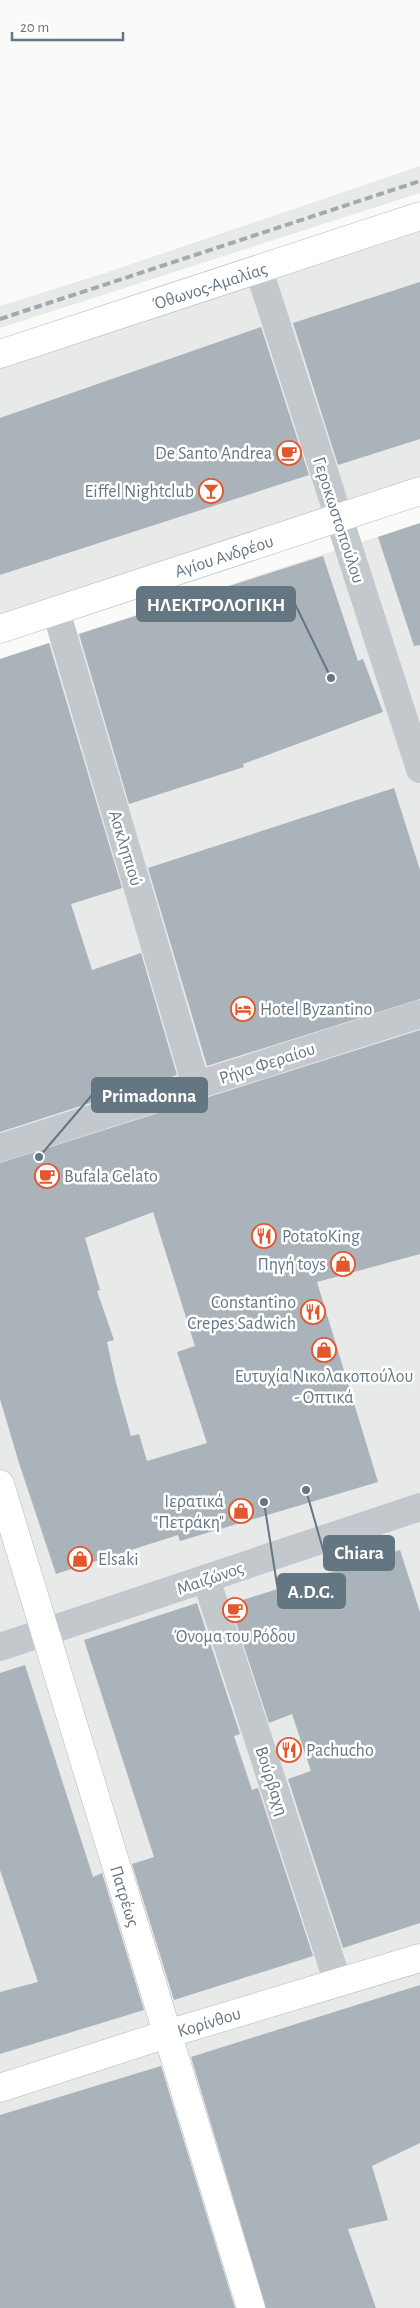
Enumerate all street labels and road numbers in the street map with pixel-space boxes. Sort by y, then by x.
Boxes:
street label: Όθωνος-Αμαλίας [151,259,270,314]
street label: Γεροκωστοπούλου [309,455,367,586]
street label: Αγίου Ανδρέου [172,532,276,581]
street label: Ασκληπιού [105,808,145,888]
street label: Ρήγα Φεραίου [217,1039,317,1088]
street label: Μαιζώνος [175,1559,246,1599]
street label: Βούρβαχη [251,1744,291,1818]
street label: Πατρέως [106,1864,142,1929]
street label: Κορίνθου [175,2004,243,2041]

